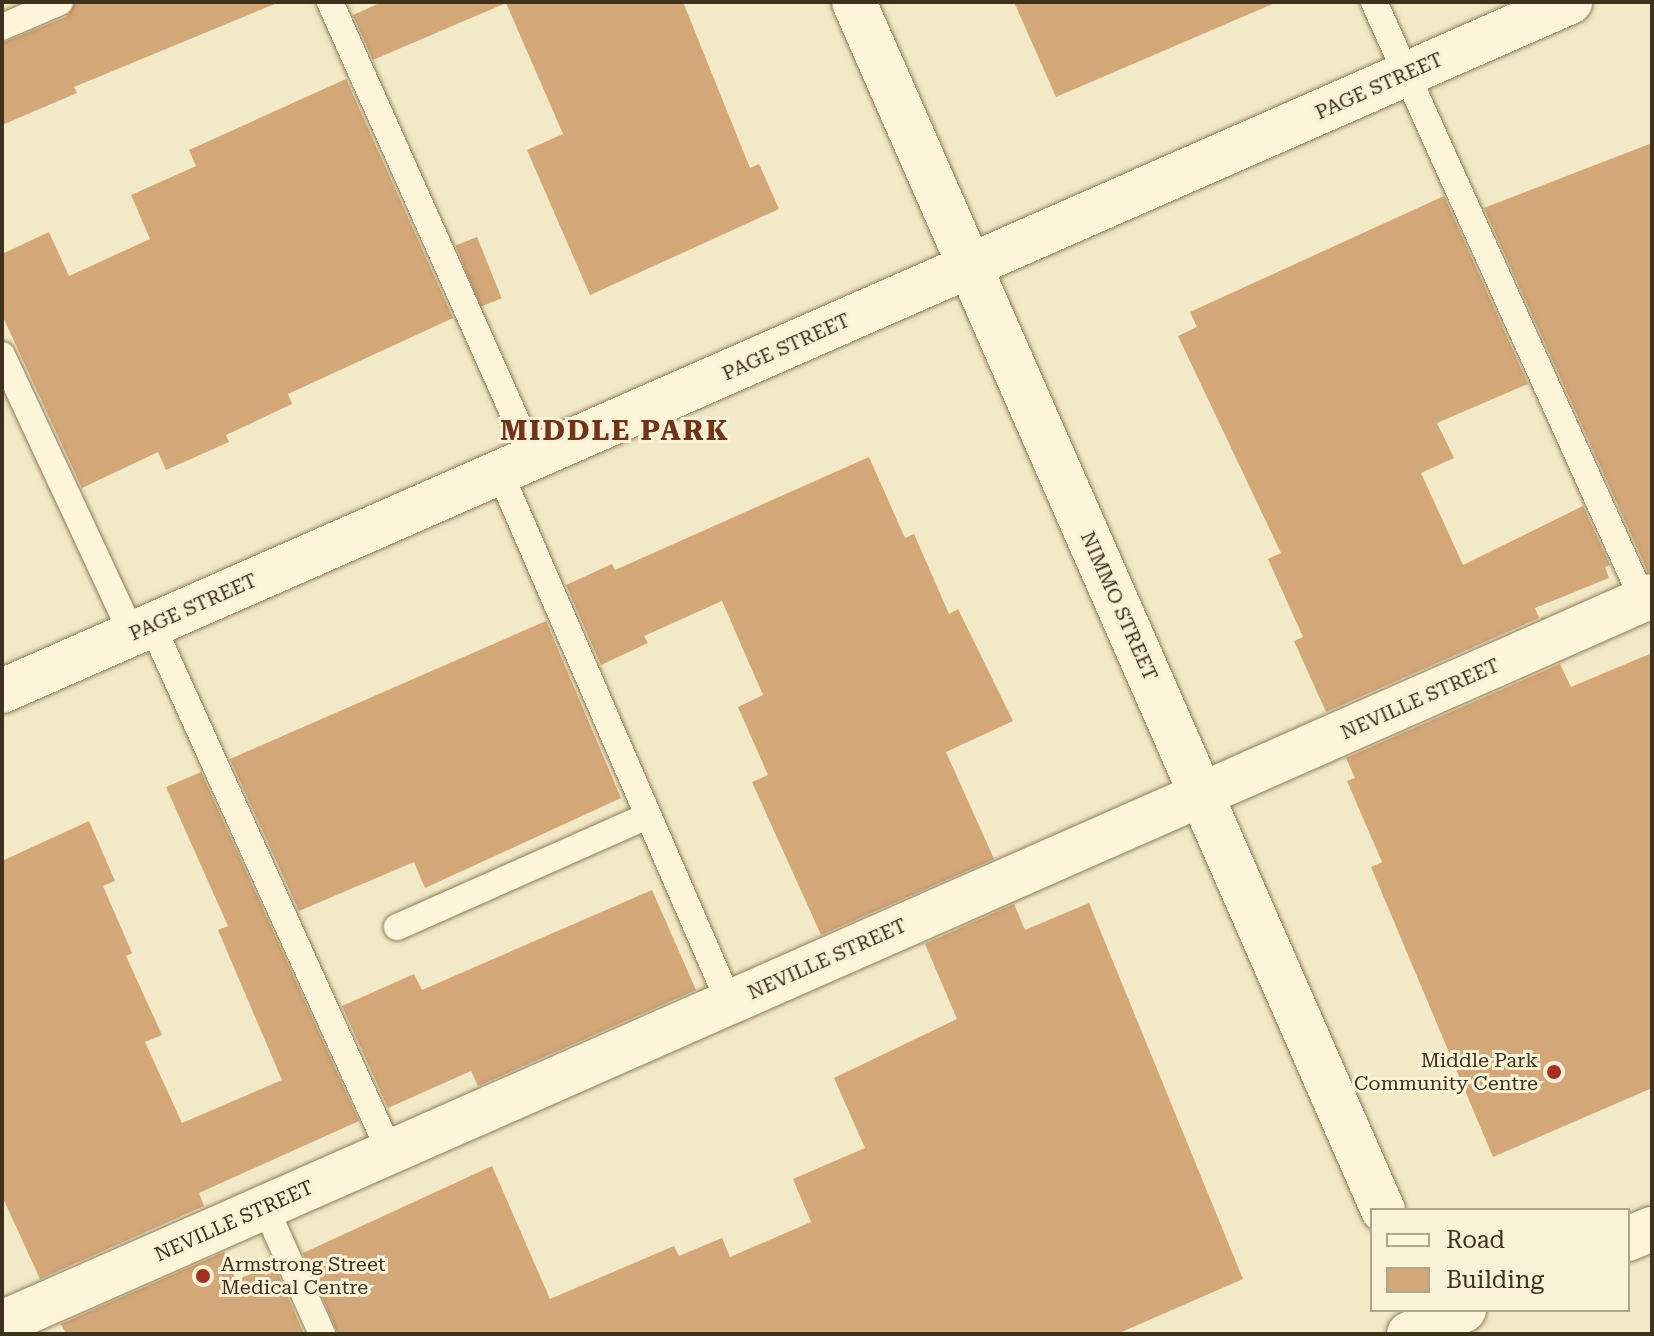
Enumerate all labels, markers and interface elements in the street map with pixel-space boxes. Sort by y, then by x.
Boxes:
street label: PAGE STREET [1311,47,1447,125]
street label: PAGE STREET [718,308,854,386]
district label: MIDDLE PARK [500,414,730,448]
street label: NIMMO STREET [1075,528,1163,684]
street label: PAGE STREET [125,568,261,646]
street label: NEVILLE STREET [1337,653,1503,745]
street label: NEVILLE STREET [744,913,910,1005]
place label: Middle Park Community Centre [1354,1048,1538,1095]
marker: Middle Park Community Centre [1545,1063,1563,1081]
street label: NEVILLE STREET [151,1175,317,1267]
legend [1370,1208,1630,1312]
text: Road [1446,1226,1505,1254]
place label: Armstrong Street Medical Centre [221,1252,385,1299]
marker: Armstrong Street Medical Centre [192,1265,214,1287]
text: Building [1446,1266,1544,1294]

